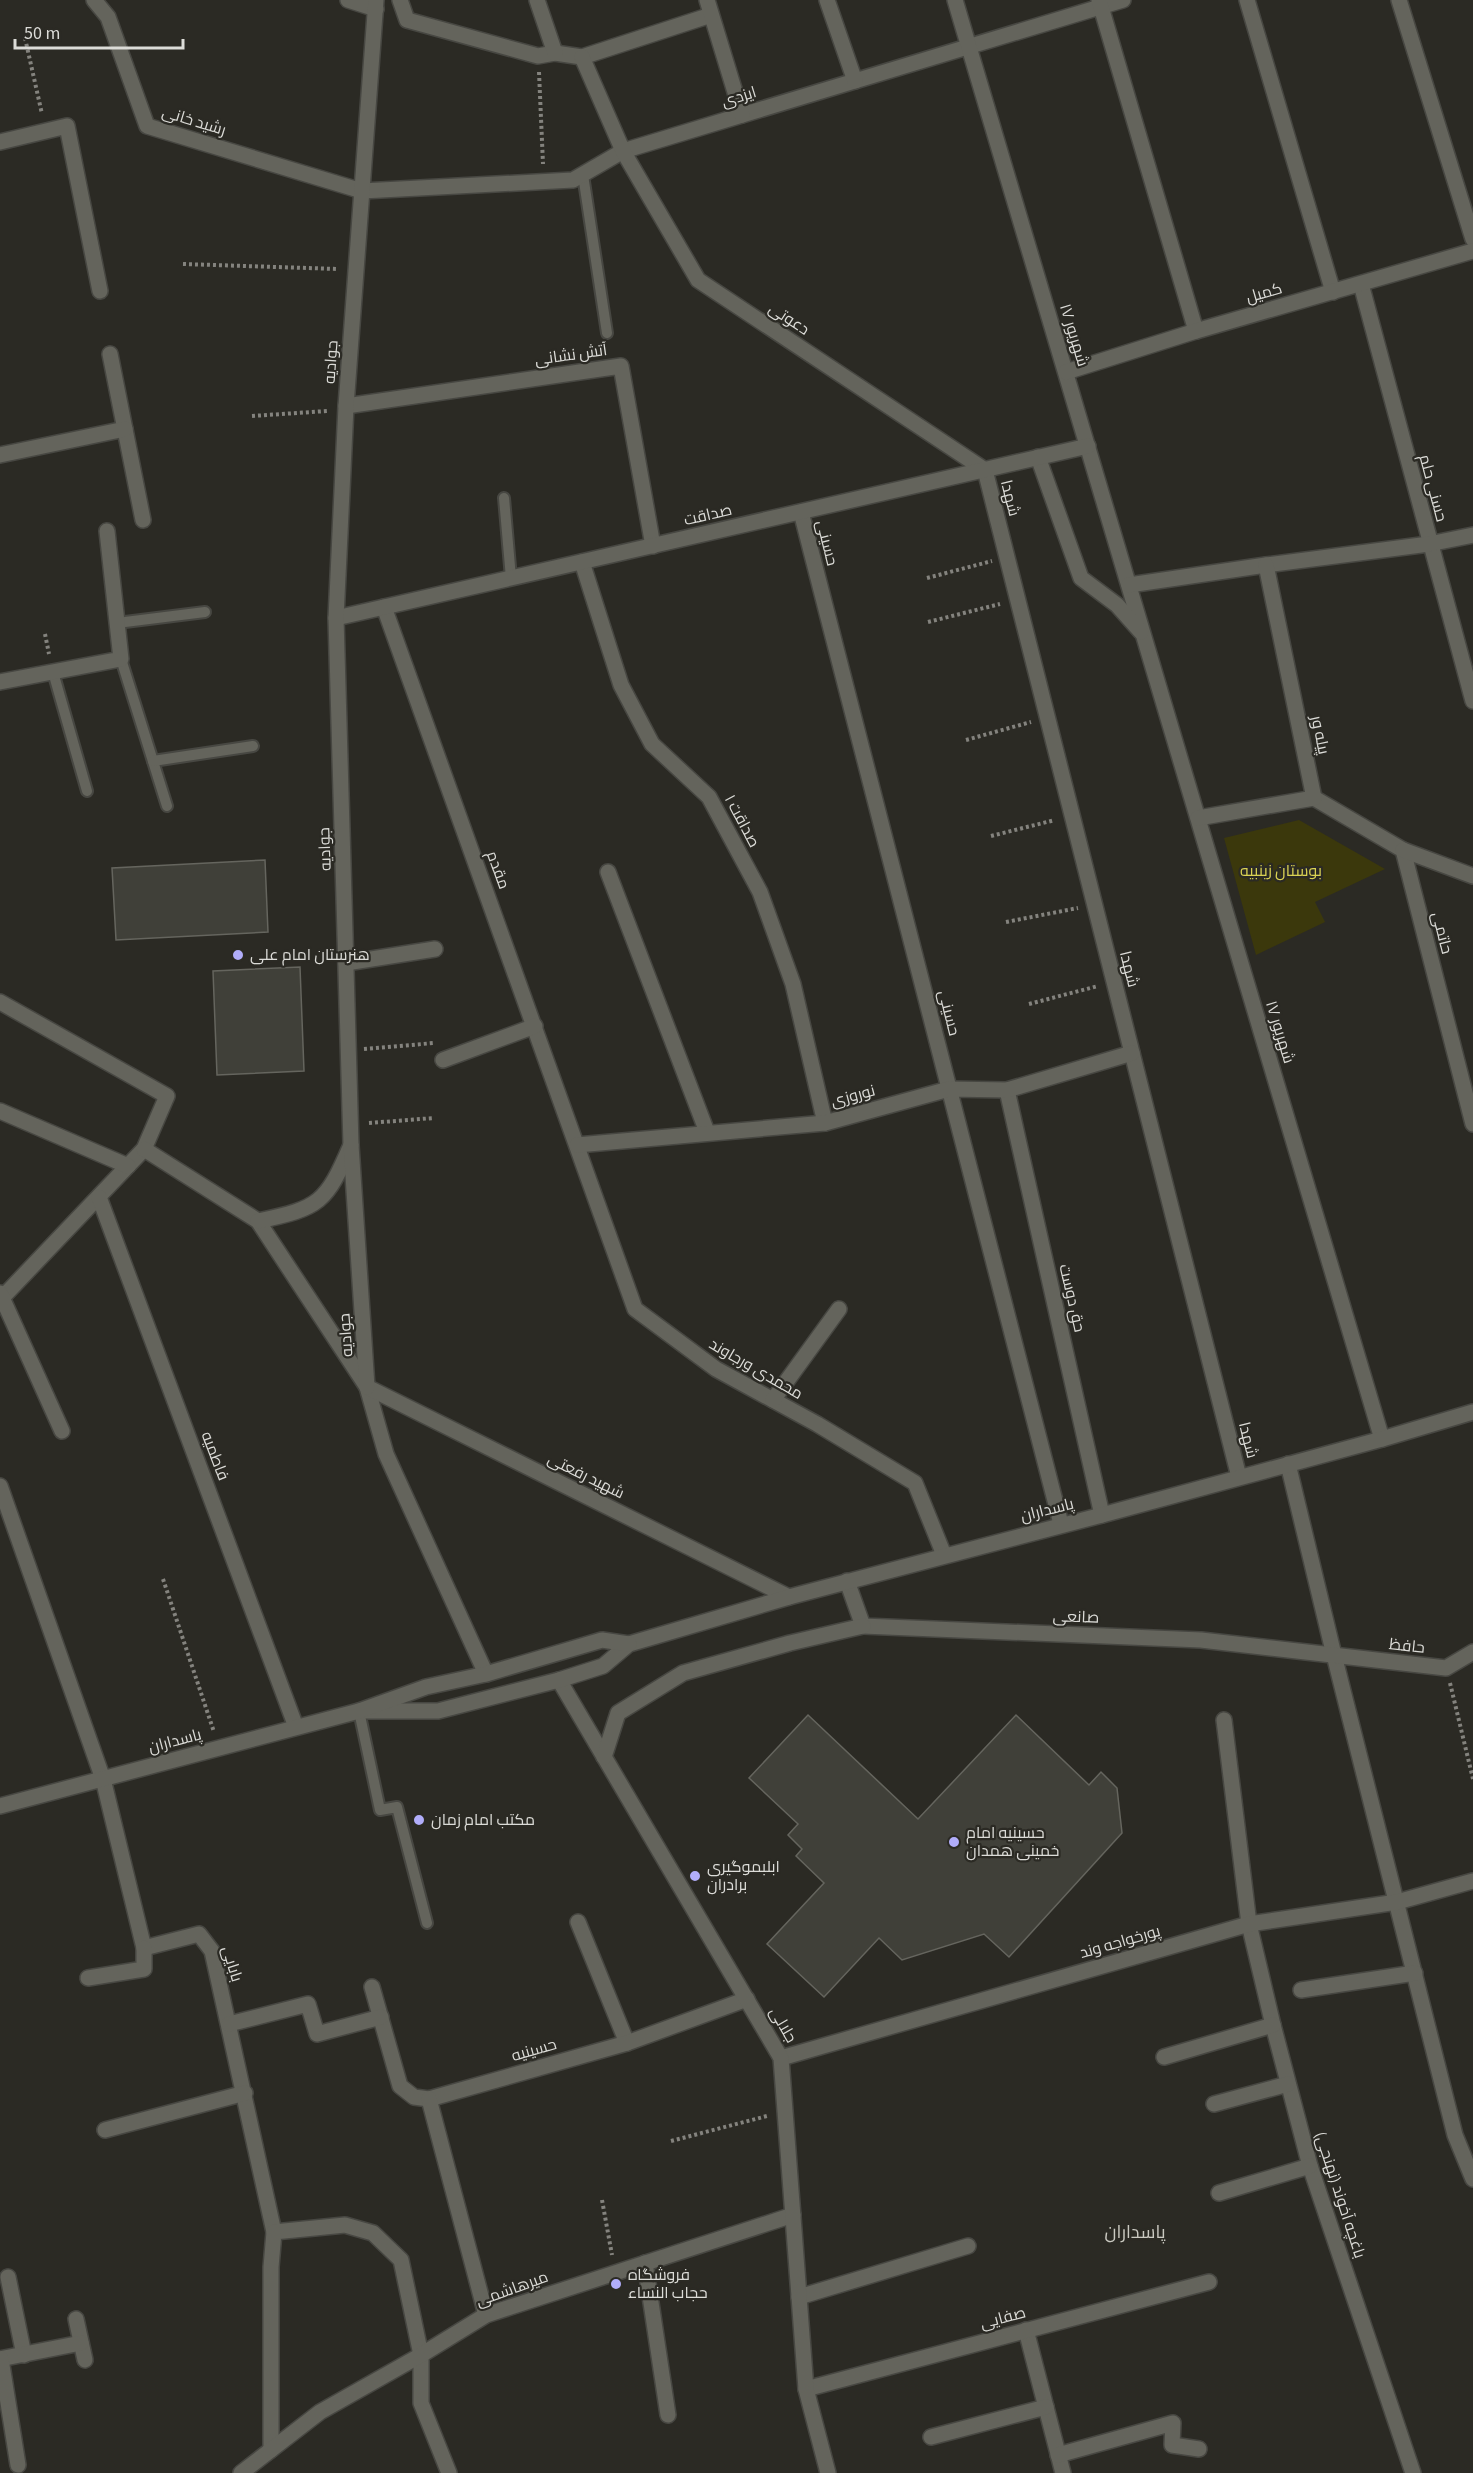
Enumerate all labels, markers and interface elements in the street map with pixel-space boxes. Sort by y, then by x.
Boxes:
scale bar [15,12,183,50]
text: 50 m [24,21,60,46]
street label: ایزدی [719,81,759,113]
street label: رشید خانی [159,101,229,141]
street label: کمیل [1243,277,1285,309]
street label: دعوتی [764,298,814,340]
street label: ۱۷ شهریور [1054,301,1094,369]
street label: جوادیه [319,339,343,385]
street label: آتش نشانی [533,339,609,371]
street label: حسنی حلم [1413,452,1453,524]
street label: شهدا [995,478,1025,518]
street label: صداقت [682,499,734,531]
street label: حسینی [811,518,843,568]
street label: پیله ور [1305,713,1335,757]
street label: صداقت ۱ [719,791,765,851]
street label: جوادیه [313,827,337,871]
street label: مقدم [481,848,515,892]
park label: بوستان زینبیه [1240,860,1322,882]
street label: حاتمی [1426,910,1458,956]
place label: هنرستان امام علی [250,944,370,966]
marker: هنرستان امام علی [231,948,245,962]
street label: شهدا [1114,949,1144,989]
street label: حسینی [933,988,965,1038]
street label: ۱۷ شهریور [1260,998,1300,1066]
street label: نوروزی [828,1080,878,1112]
street label: حق دوست [1054,1262,1090,1334]
street label: جوادیه [334,1312,358,1358]
street label: محمدی ورجاوند [705,1333,807,1405]
street label: شهدا [1233,1420,1263,1460]
street label: فاطمیه [196,1428,234,1484]
street label: شهید رفعتی [544,1448,628,1504]
street label: پاسداران [1018,1493,1077,1527]
street label: صانعی [1052,1605,1100,1629]
street label: حافظ [1388,1633,1426,1659]
street label: پاسداران [146,1723,205,1759]
place label: مکتب امام زمان [431,1809,535,1831]
marker: مکتب امام زمان [412,1813,426,1827]
place label: حسینیه امام خمینی همدان [966,1822,1060,1862]
marker: حسینیه امام خمینی همدان [947,1835,961,1849]
place label: ابلبموگیری برادران [707,1856,780,1896]
marker: ابلبموگیری برادران [688,1869,702,1883]
street label: پورخواجه وند [1077,1920,1164,1964]
street label: بابایی [216,1943,248,1985]
street label: جلالی [764,2003,802,2047]
street label: حسینیه [509,2033,559,2067]
street label: باغچه آخوند (نهنجی) [1309,2129,1371,2261]
district label: پاسداران [1104,2220,1166,2245]
place label: فروشگاه حجاب النساء [628,2264,708,2304]
street label: میرهاشمی [473,2266,551,2312]
marker: فروشگاه حجاب النساء [609,2277,623,2291]
street label: صفایی [978,2301,1028,2335]

